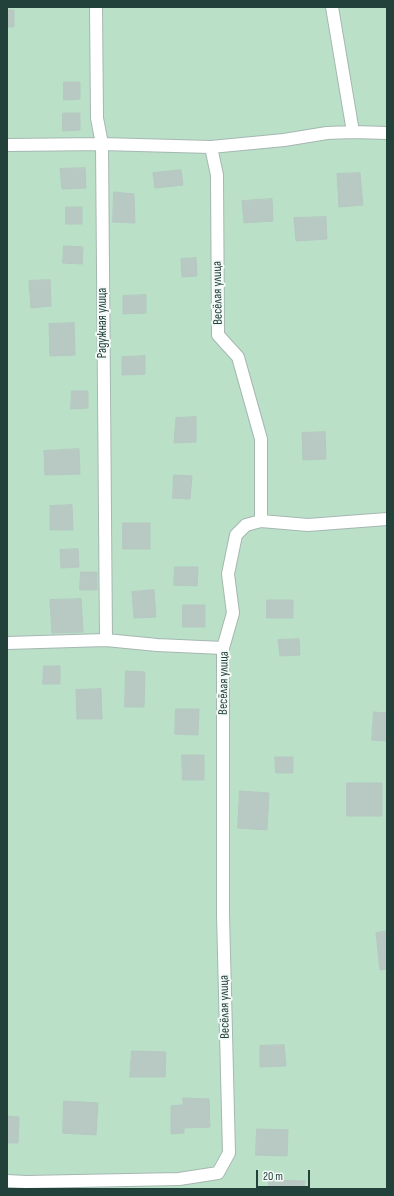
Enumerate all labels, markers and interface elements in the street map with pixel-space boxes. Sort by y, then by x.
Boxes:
street label: Весёлая улица [210,261,226,325]
street label: Радужная улица [95,288,111,358]
street label: Весёлая улица [216,651,232,715]
street label: Весёлая улица [217,975,233,1039]
scale bar [258,1162,312,1188]
text: 20 m [263,1169,283,1184]

